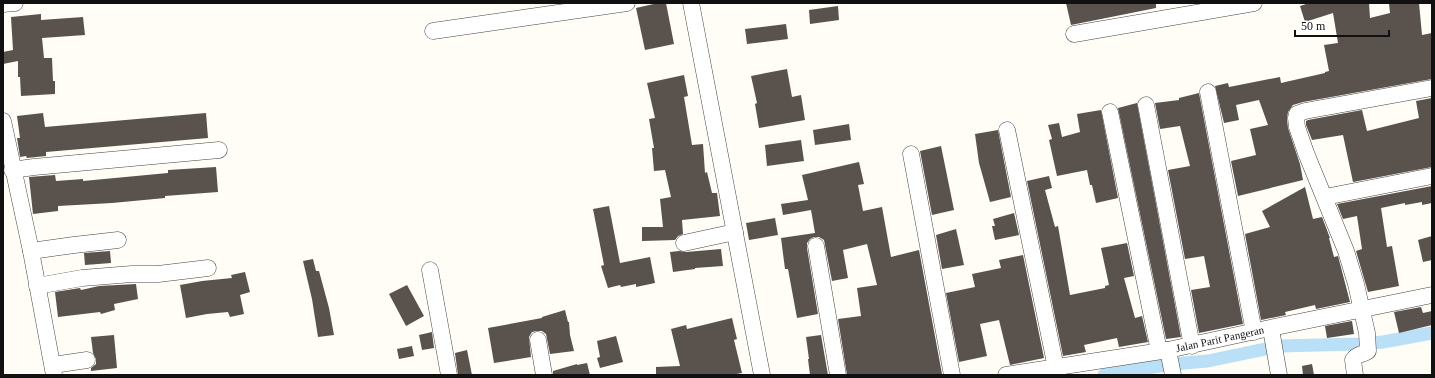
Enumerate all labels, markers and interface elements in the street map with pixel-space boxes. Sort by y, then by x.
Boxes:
scale bar [1295,12,1389,38]
text: 50 m [1301,19,1326,33]
street label: Jalan Parit Pangeran [1175,323,1266,354]

